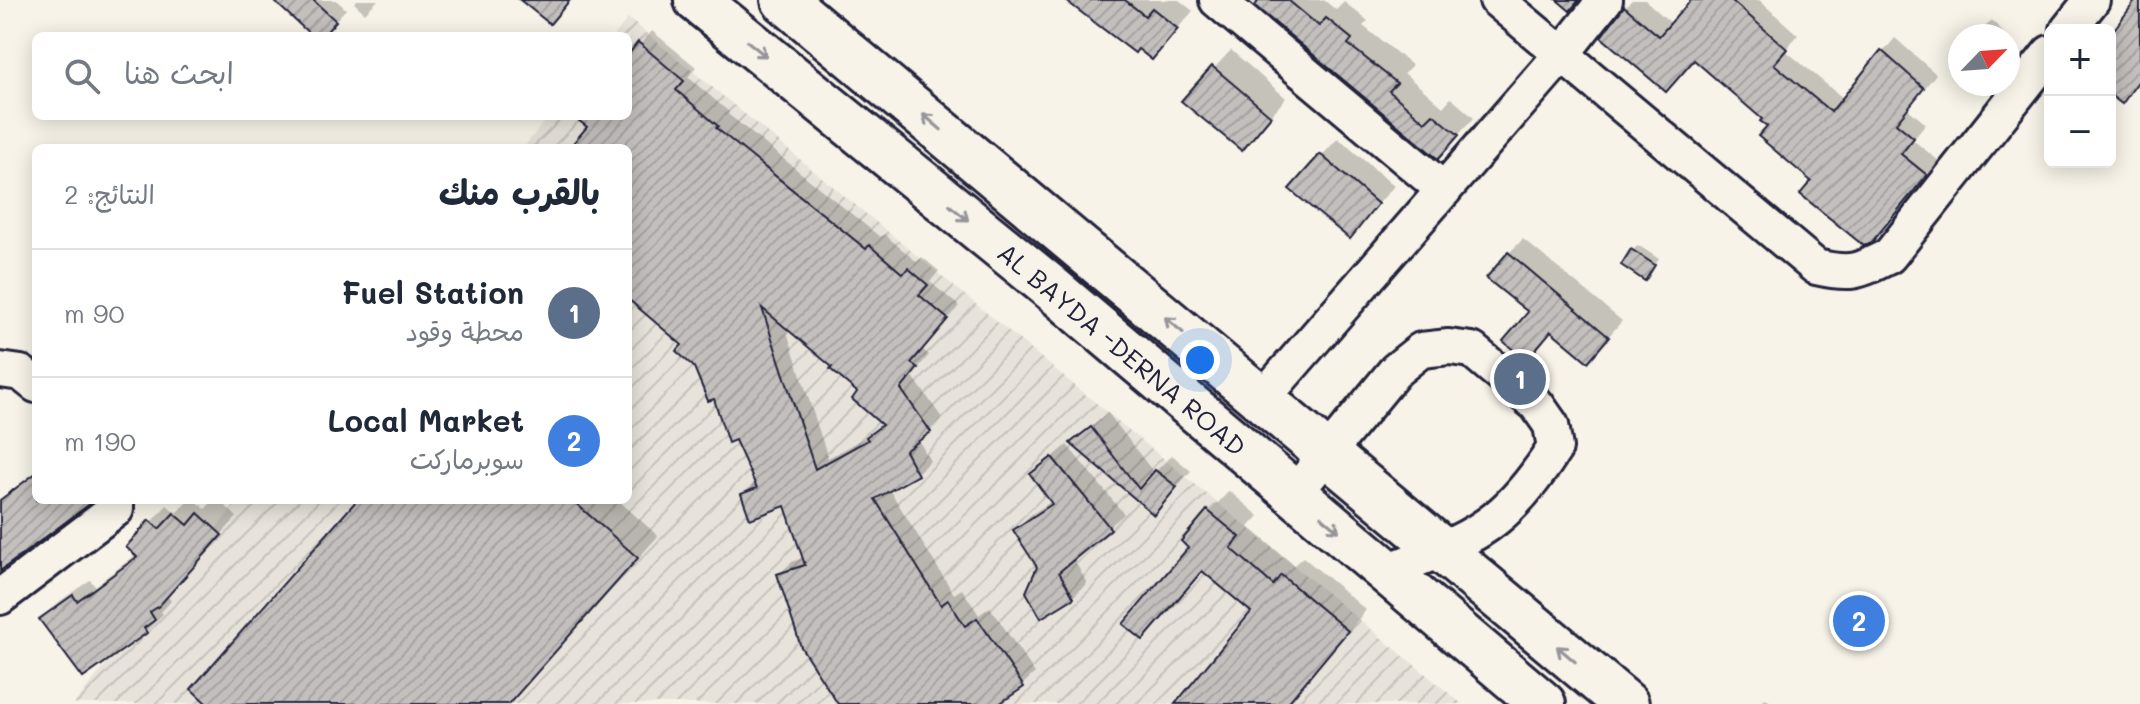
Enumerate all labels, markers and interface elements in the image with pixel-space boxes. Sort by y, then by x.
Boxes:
north arrow [1948,24,2020,96]
map controls [2044,24,2116,168]
button: + [2044,24,2116,96]
search box [32,32,632,120]
one-way arrow [746,40,767,58]
text: ابحث هنا [124,52,234,92]
icon: search [60,54,104,98]
button: − [2044,96,2116,168]
one-way arrow [922,113,943,131]
text: بالقرب منك [439,169,600,214]
text: النتائج: 2 [64,177,155,211]
one-way arrow [948,204,969,222]
street label: AL BAYDA -DERNA ROAD [991,235,1253,463]
text: Fuel Station [341,272,524,312]
text: 90 m [64,296,124,330]
text: 1 [568,296,580,330]
text: محطة وقود [406,314,524,348]
one-way arrow [1165,316,1185,334]
your location [1180,340,1220,380]
pin: 1 [1494,349,1546,409]
text: Local Market [327,400,524,440]
text: 190 m [64,424,136,458]
text: 2 [567,424,581,458]
text: سوبرماركت [410,442,524,476]
one-way arrow [1320,515,1340,533]
pin: 2 [1833,591,1885,651]
one-way arrow [1556,645,1577,663]

